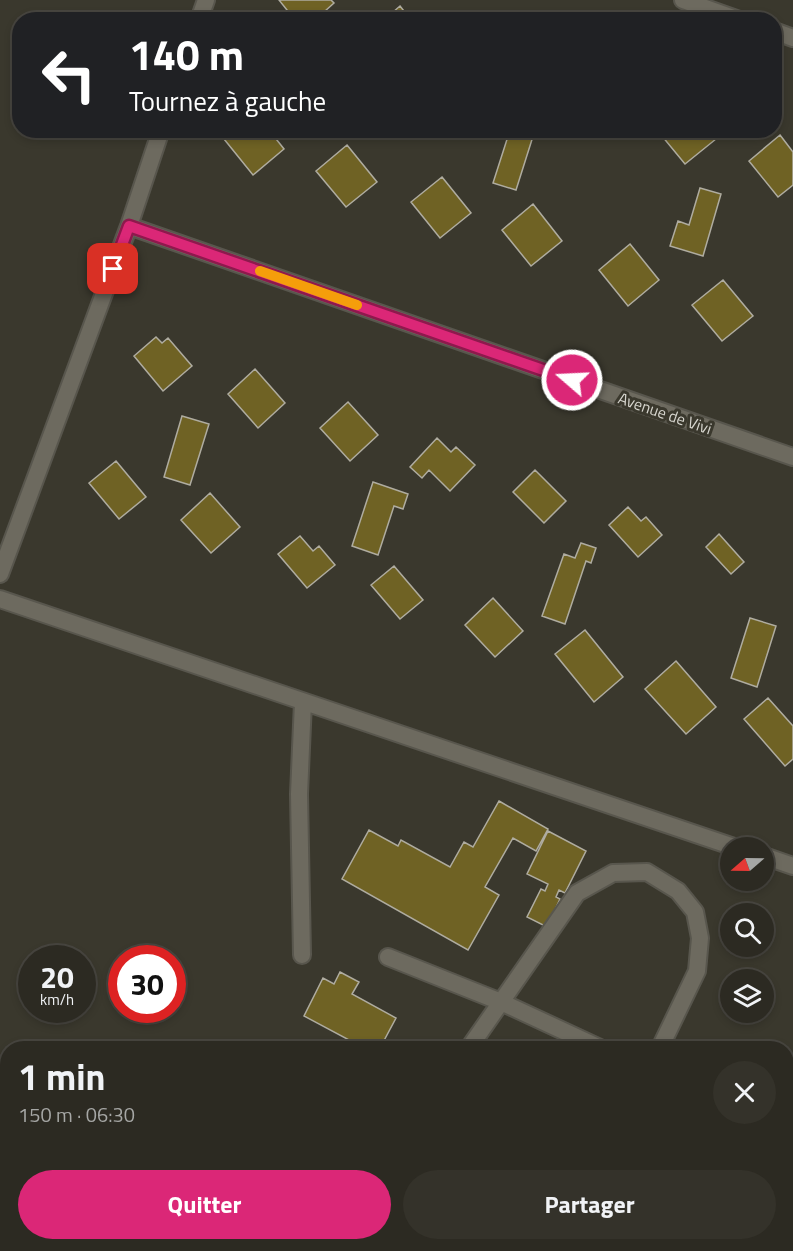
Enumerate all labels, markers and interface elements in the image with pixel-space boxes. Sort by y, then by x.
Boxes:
text: 140 m [129,22,244,86]
icon: left [30,36,108,114]
text: Tournez à gauche [129,80,326,121]
pin [87,243,138,294]
icon: arrive [96,252,129,285]
position arrow [540,348,604,412]
street label: Avenue de Vivi [615,386,715,440]
north arrow [720,837,774,891]
map controls [720,837,774,1023]
button: search [720,903,774,957]
speed limit sign: 30 [108,945,186,1023]
text: 20 [40,954,74,1000]
button: layers [720,969,774,1023]
text: km/h [40,988,74,1011]
text: 1 min [18,1049,105,1104]
button: close [713,1061,776,1124]
text: 150 m · 06:30 [18,1099,135,1130]
button: Quitter [18,1170,391,1239]
button: Partager [403,1170,776,1239]

